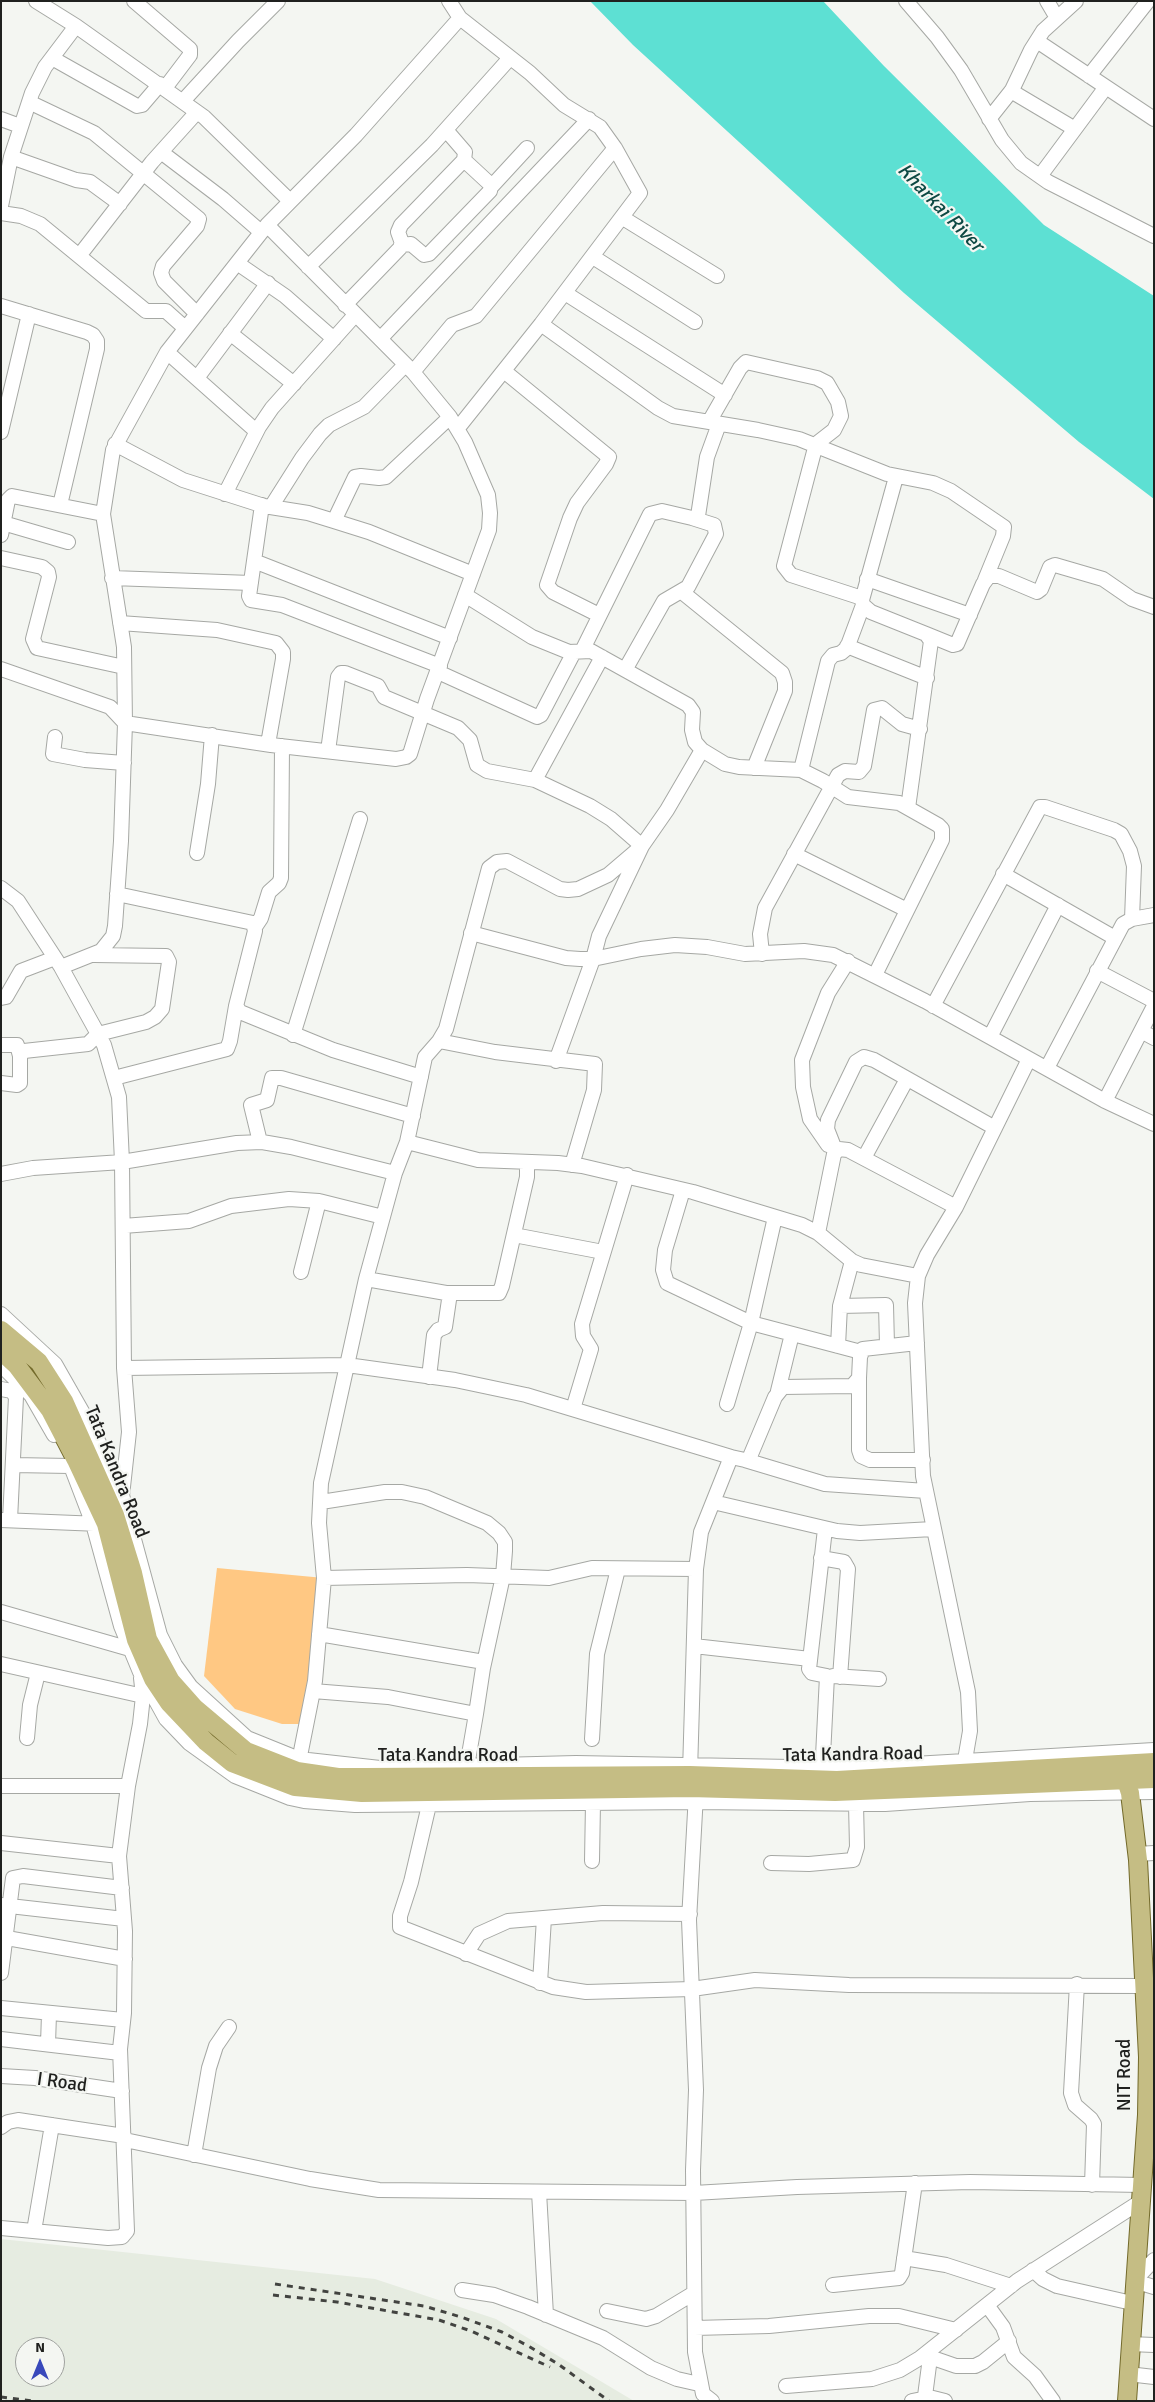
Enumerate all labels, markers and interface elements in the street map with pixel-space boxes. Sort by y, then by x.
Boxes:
water label: Kharkai River [892,159,988,257]
street label: Tata Kandra Road [79,1403,153,1541]
street label: Tata Kandra Road [783,1742,923,1768]
street label: Tata Kandra Road [378,1745,518,1767]
street label: NIT Road [1114,2039,1136,2111]
street label: I Road [35,2068,89,2098]
north arrow [15,2337,65,2387]
text: N [35,2339,45,2356]

